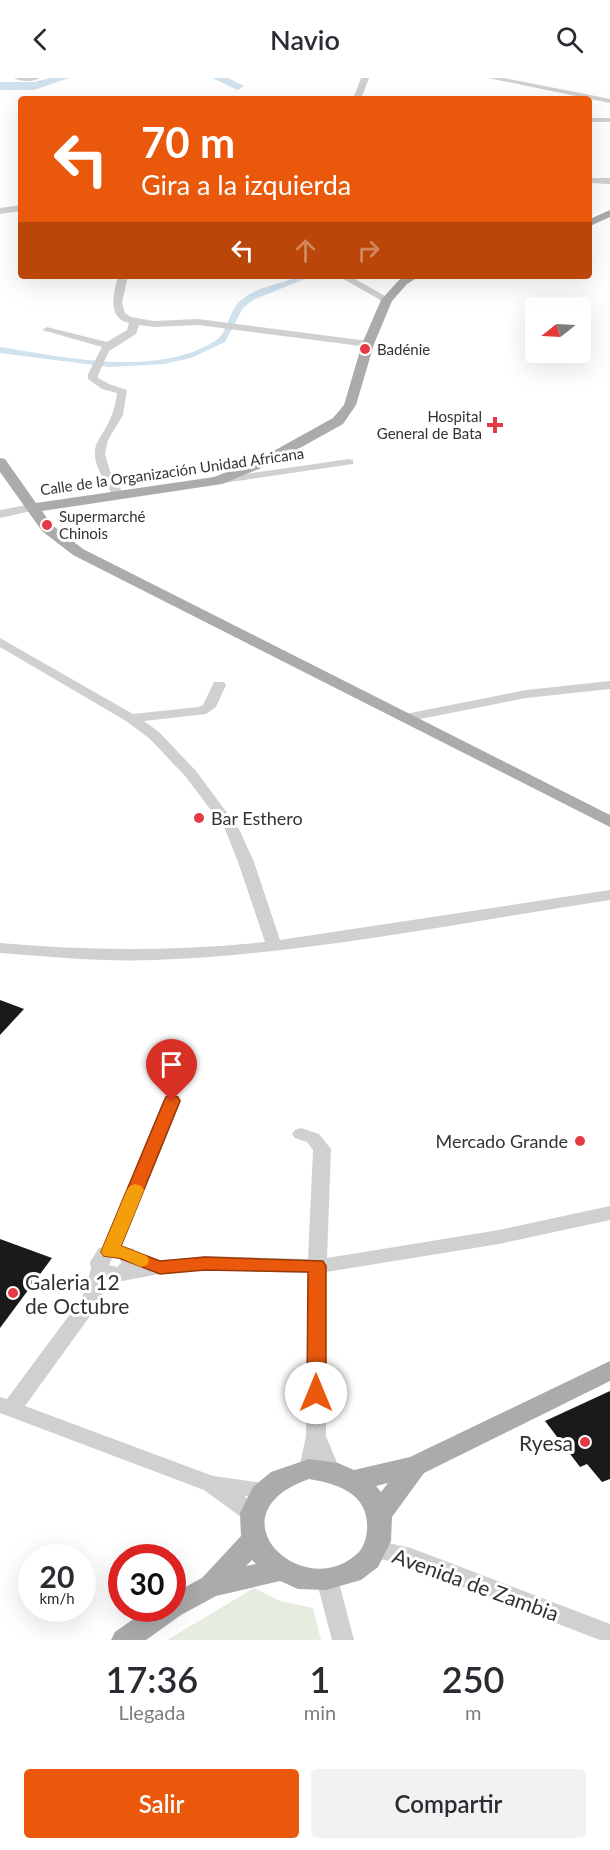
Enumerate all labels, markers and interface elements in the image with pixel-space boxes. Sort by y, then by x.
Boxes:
icon: back [24,23,57,56]
text: Navio [270,23,340,56]
icon: search [553,23,586,56]
text: 70 m [141,117,235,167]
icon: left [42,120,120,198]
text: Gira a la izquierda [141,168,351,201]
icon: left [226,234,259,267]
icon: ahead [289,234,322,267]
icon: right [352,234,385,267]
north arrow [525,297,591,363]
map controls [525,297,591,363]
place label: Badénie [377,340,430,358]
marker: Badénie [358,342,372,356]
place label: Hospital General de Bata [377,407,482,442]
marker: Hospital General de Bata [486,416,504,434]
street label: Calle de la Organización Unidad Africana [39,444,305,498]
place label: Supermarché Chinois [59,507,146,542]
marker: Supermarché Chinois [40,518,54,532]
place label: Bar Esthero [211,807,303,829]
marker: Bar Esthero [192,811,206,825]
pin [146,1039,197,1101]
icon: arrive [155,1048,188,1081]
place label: Mercado Grande [435,1130,568,1152]
marker: Mercado Grande [573,1134,587,1148]
place label: Galeria 12 de Octubre [25,1269,129,1318]
marker: Galeria 12 de Octubre [6,1286,20,1300]
position arrow [284,1361,348,1425]
place label: Ryesa [519,1430,573,1455]
marker: Ryesa [578,1435,592,1449]
street label: Avenida de Zambia [389,1542,563,1626]
speed limit sign: 30 [108,1544,186,1622]
text: 20 [40,1558,74,1594]
text: km/h [39,1589,75,1607]
text: 17:36 [106,1657,198,1701]
text: 1 [310,1657,330,1701]
text: 250 [442,1657,504,1701]
text: Llegada [118,1700,185,1724]
text: min [304,1700,336,1724]
text: m [465,1700,481,1724]
button: Salir [24,1769,299,1838]
button: Compartir [311,1769,586,1838]

